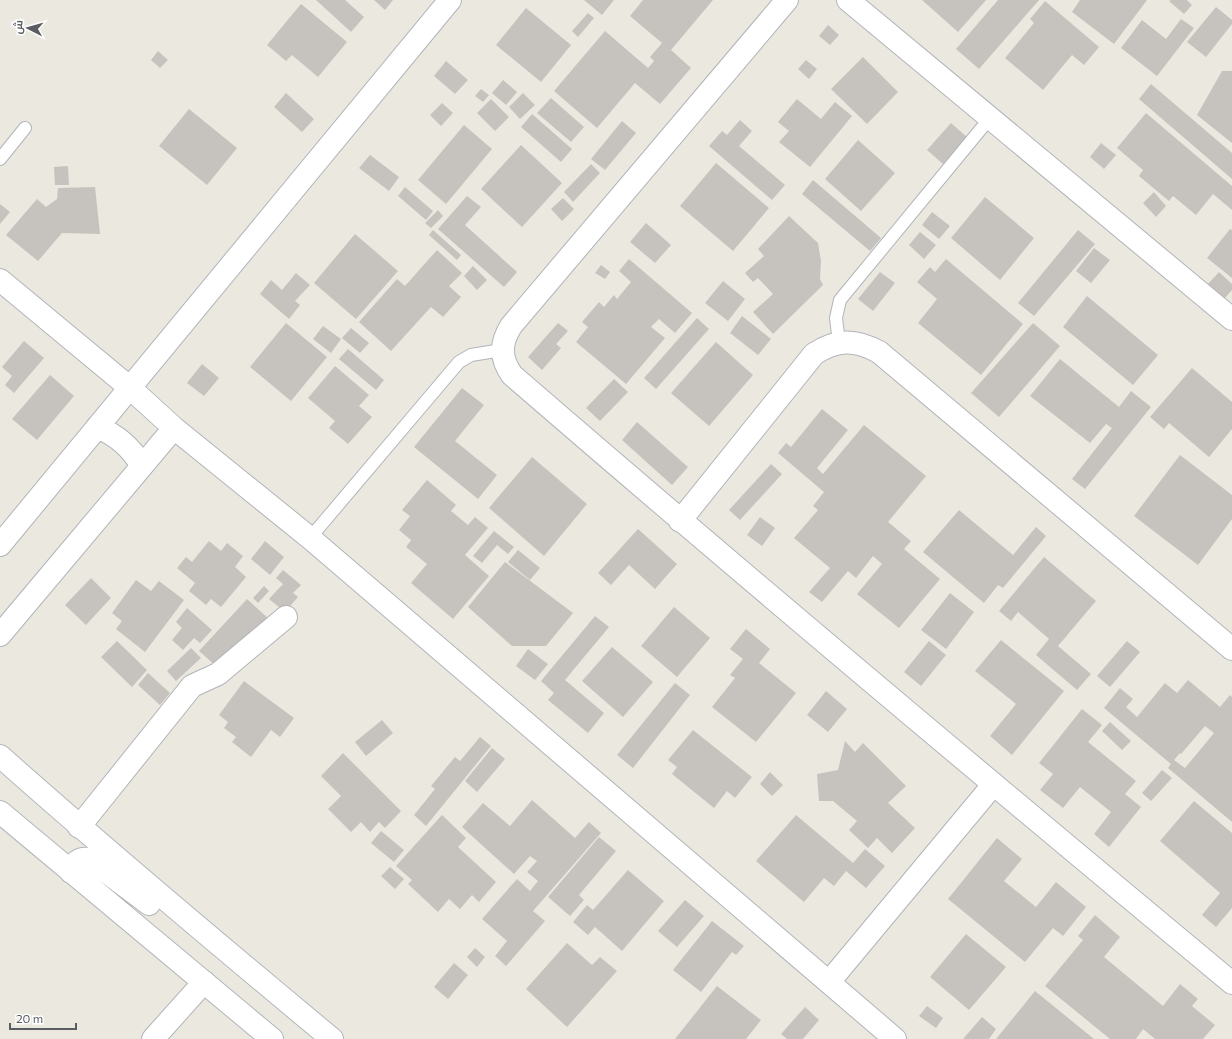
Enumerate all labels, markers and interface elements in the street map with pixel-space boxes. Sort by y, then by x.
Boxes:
north arrow [8,8,48,48]
text: ش [10,19,26,35]
scale bar [10,1005,76,1031]
text: 20 m [16,1011,43,1025]

